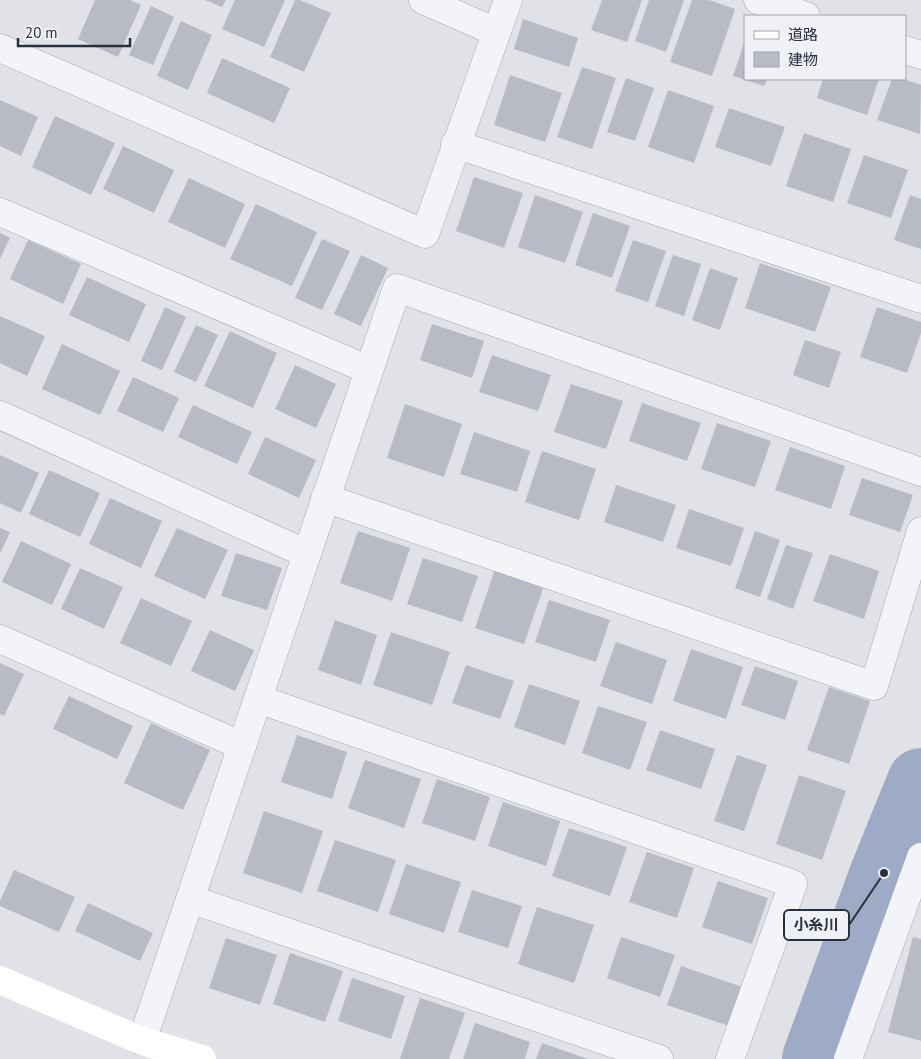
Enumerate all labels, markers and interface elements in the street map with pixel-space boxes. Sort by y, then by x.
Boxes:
scale bar [18,15,130,47]
legend [744,15,906,80]
text: 20 m [25,23,58,42]
text: 道路 [788,25,818,44]
text: 建物 [788,50,818,69]
callout: 小糸川 [784,910,849,940]
text: 小糸川 [793,915,839,934]

